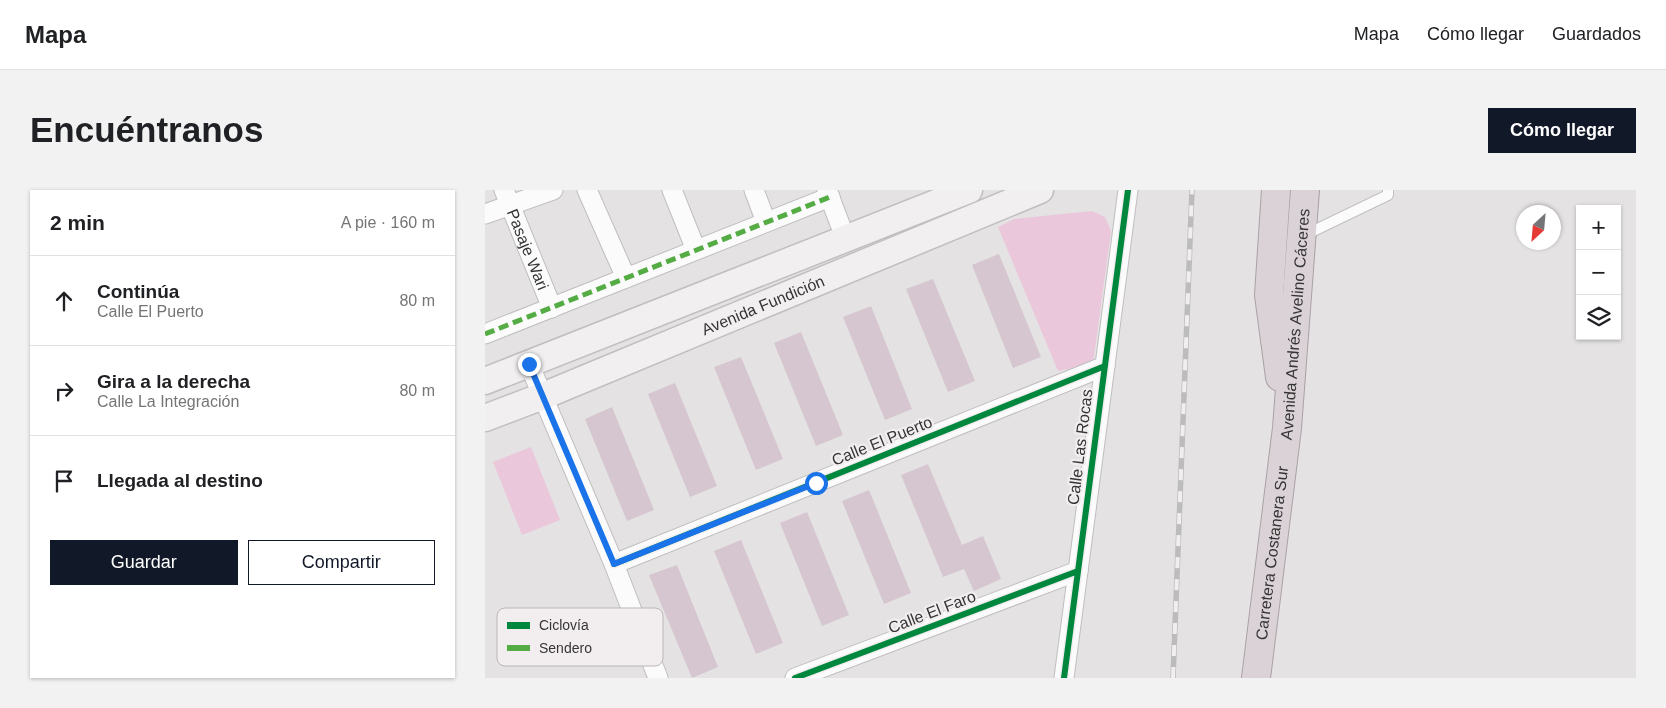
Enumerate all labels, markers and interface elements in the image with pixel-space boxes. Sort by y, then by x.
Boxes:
text: Mapa [25,21,86,48]
text: Mapa [1354,24,1399,44]
text: Cómo llegar [1427,24,1524,44]
text: Guardados [1552,24,1641,44]
button: Cómo llegar [1488,108,1636,153]
text: Encuéntranos [30,110,263,149]
north arrow [1516,205,1561,250]
map controls [1576,205,1621,340]
button: + [1576,205,1621,250]
street label: Pasaje Wari [504,206,552,292]
street label: Avenida Andrés Avelino Cáceres [1277,208,1312,441]
text: 2 min [50,211,105,234]
text: A pie · 160 m [341,214,435,231]
button: − [1576,250,1621,295]
street label: Avenida Fundición [699,272,827,338]
text: Continúa [97,281,179,302]
icon: ahead [50,287,78,315]
text: 80 m [399,292,435,309]
button: layers [1576,295,1621,340]
text: Calle El Puerto [97,303,204,320]
route end [518,353,541,376]
text: Gira a la derecha [97,371,250,392]
icon: right [50,377,78,405]
text: 80 m [399,382,435,399]
street label: Calle Las Rocas [1064,388,1096,506]
text: Calle La Integración [97,393,239,410]
street label: Calle El Puerto [829,413,935,469]
street label: Carretera Costanera Sur [1252,464,1291,641]
icon: arrive [50,467,78,495]
text: Llegada al destino [97,470,263,491]
route start [805,472,828,495]
button: Guardar [50,540,238,585]
button: Compartir [248,540,435,585]
street label: Calle El Faro [886,587,978,637]
legend [497,608,663,666]
text: Ciclovía [539,617,589,633]
text: Sendero [539,640,592,656]

